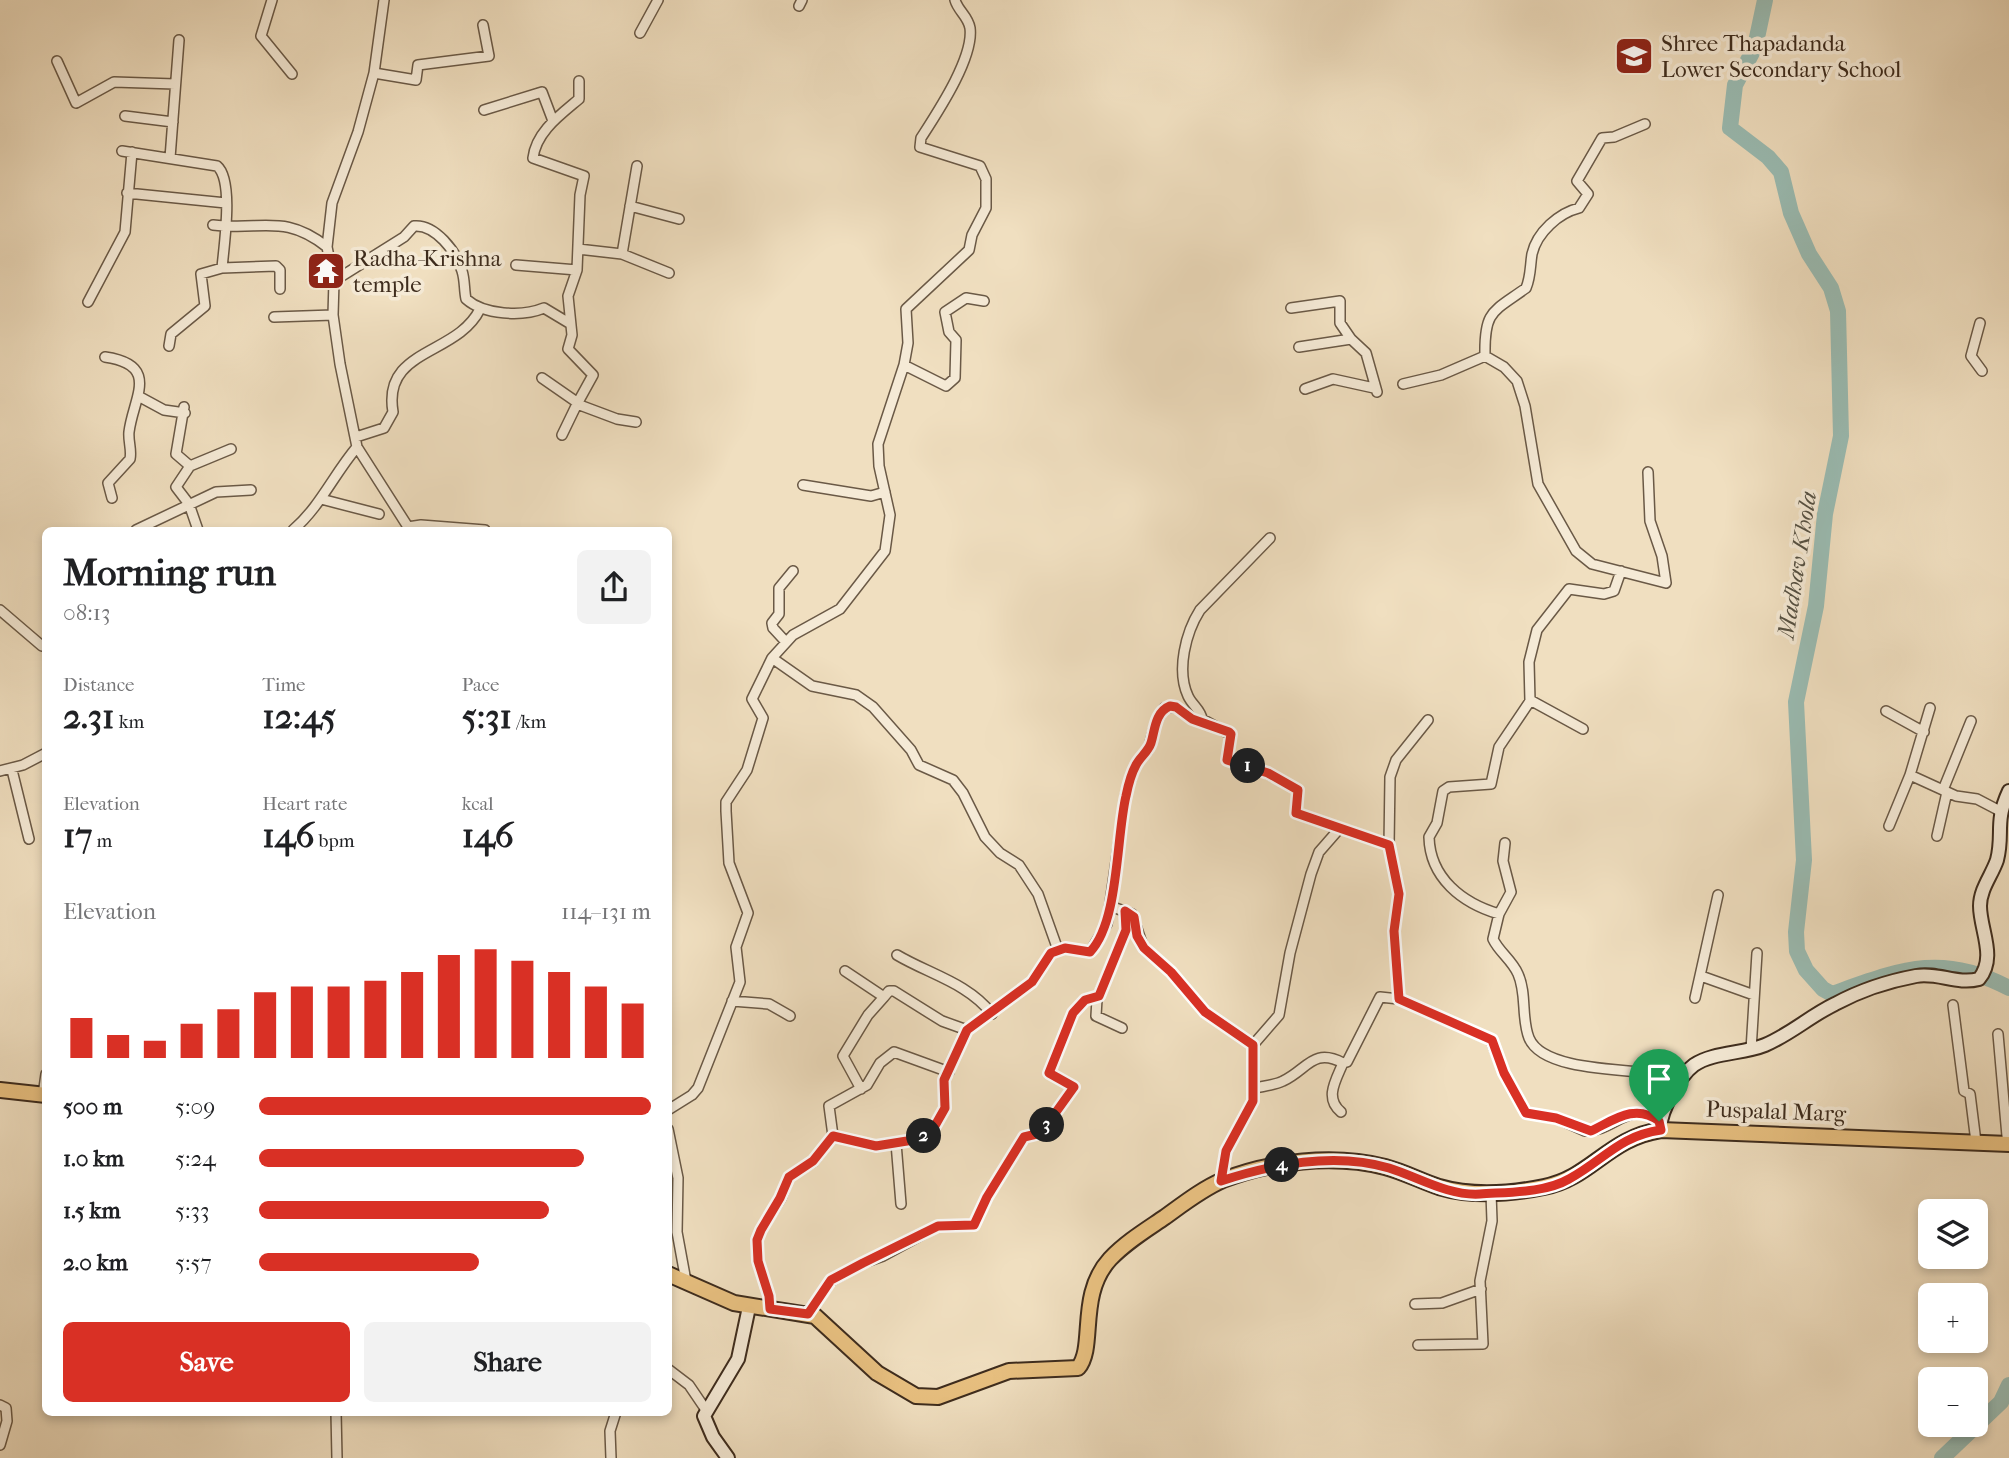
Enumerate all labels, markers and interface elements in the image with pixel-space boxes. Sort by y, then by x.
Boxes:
place label: Shree Thapadanda Lower Secondary School [1661,30,1902,83]
school or university icon: Shree Thapadanda Lower Secondary School [1613,35,1655,77]
place label: Radha-Krishna temple [353,245,502,298]
temple icon: Radha-Krishna temple [305,250,347,292]
water label: Madhav Khola [1771,489,1822,643]
text: Morning run [63,550,276,595]
button: share [577,550,651,624]
text: 08:13 [63,599,110,626]
text: Distance [63,674,134,696]
text: Time [262,674,306,696]
text: Pace [462,674,500,696]
text: 2.31 [63,696,115,737]
text: 12:45 [262,696,336,737]
text: 5:31 [462,696,512,737]
text: km [115,711,144,733]
text: /km [512,711,546,733]
pin: 1 [1230,748,1266,784]
text: 1 [1244,754,1251,776]
text: Elevation [63,793,140,815]
text: Heart rate [262,793,347,815]
text: kcal [462,793,494,815]
text: 17 [63,815,92,856]
text: 146 [262,815,314,856]
text: 146 [462,815,514,856]
text: m [92,830,112,852]
text: bpm [314,830,354,852]
text: Elevation [63,898,156,925]
text: 114–131 m [561,898,651,925]
pin [1629,1049,1689,1121]
icon: arrive [1640,1060,1678,1098]
text: 500 m [63,1093,122,1120]
text: 5:09 [175,1093,215,1120]
street label: Puspalal Marg [1705,1096,1847,1127]
pin: 3 [1030,1108,1064,1142]
text: 3 [1043,1113,1050,1135]
pin: 2 [906,1118,942,1154]
text: 2 [919,1124,928,1146]
text: 1.0 km [63,1145,124,1172]
text: 5:24 [175,1145,216,1172]
pin: 4 [1264,1148,1300,1182]
text: 4 [1276,1153,1287,1175]
text: 1.5 km [63,1197,121,1224]
text: 5:33 [175,1197,209,1224]
map controls [1918,1199,1988,1437]
button: layers [1918,1199,1988,1269]
text: 2.0 km [63,1249,128,1276]
text: 5:57 [175,1249,212,1276]
button: + [1918,1283,1988,1353]
button: Save [63,1322,350,1402]
button: Share [364,1322,651,1402]
button: − [1918,1367,1988,1437]

